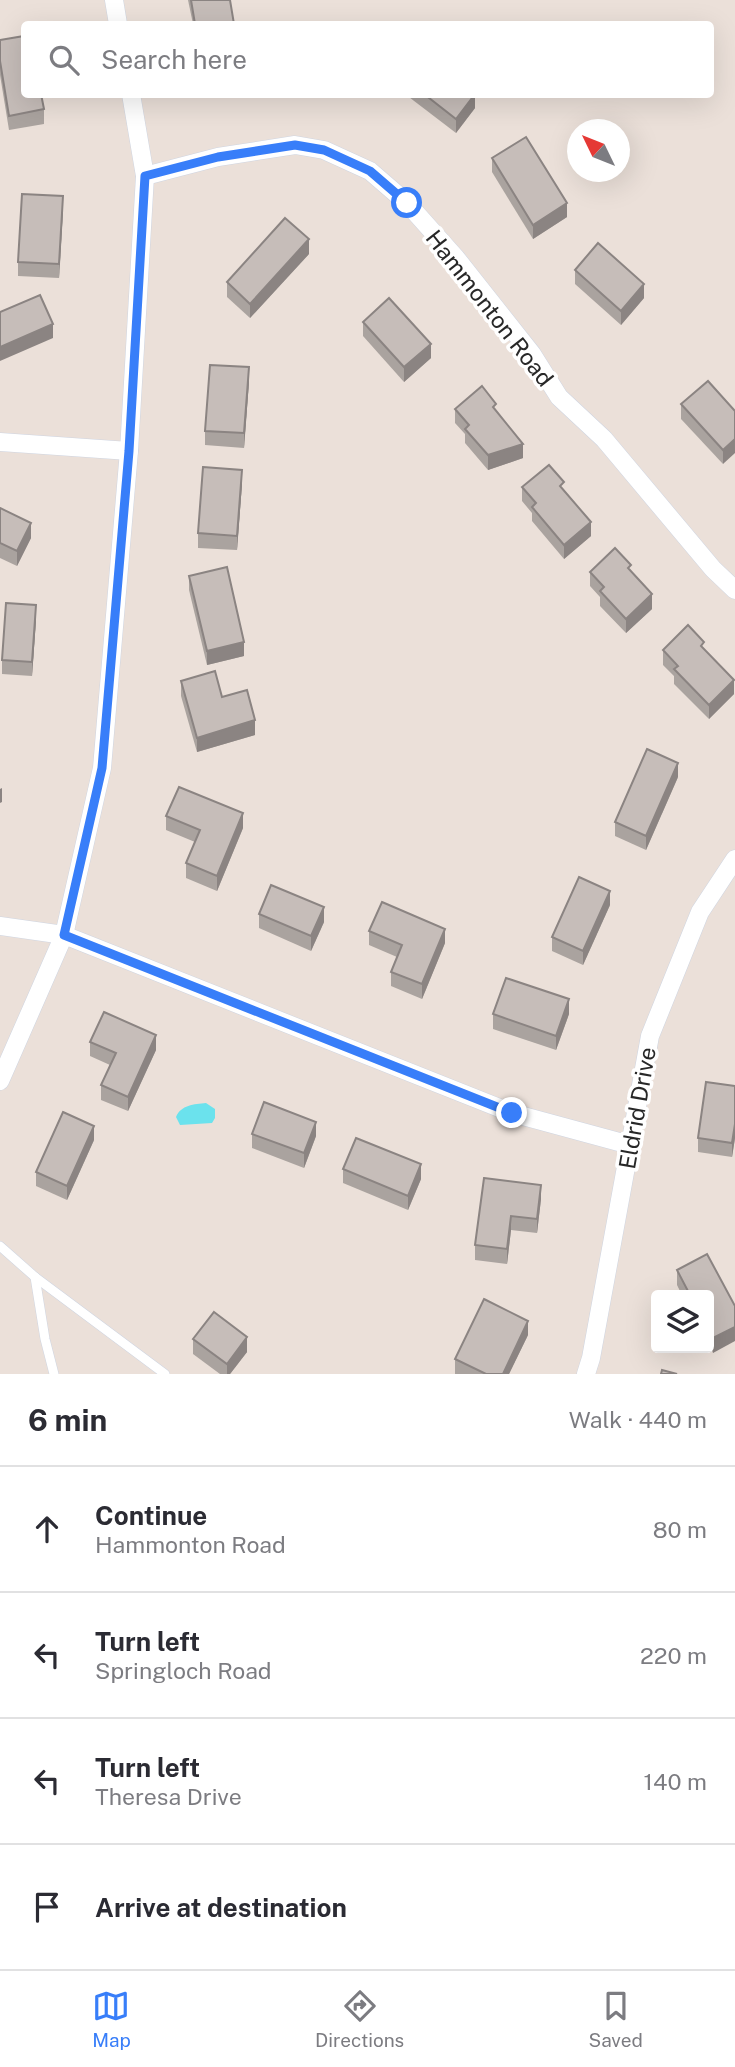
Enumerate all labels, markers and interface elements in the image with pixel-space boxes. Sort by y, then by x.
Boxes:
search box [21,21,714,98]
icon: search [45,41,83,79]
text: Search here [101,44,247,75]
north arrow [567,119,630,182]
route start [391,187,422,218]
street label: Hammonton Road [421,225,559,391]
street label: Eldrid Drive [613,1045,661,1171]
route end [496,1097,527,1128]
map controls [651,1290,714,1353]
button: layers [651,1290,714,1353]
text: 6 min [28,1402,107,1438]
text: Walk · 440 m [569,1406,707,1433]
text: Continue [95,1500,207,1531]
icon: ahead [28,1510,66,1548]
text: 80 m [653,1516,707,1543]
text: Hammonton Road [95,1531,286,1558]
text: Turn left [95,1626,200,1657]
icon: left [28,1636,66,1674]
text: 220 m [640,1642,707,1669]
text: Springloch Road [95,1657,272,1684]
text: Turn left [95,1752,200,1783]
icon: left [28,1762,66,1800]
text: 140 m [644,1768,707,1795]
text: Theresa Drive [95,1783,242,1810]
icon: arrive [28,1888,66,1926]
text: Arrive at destination [95,1892,347,1923]
tab: Map [92,1987,131,2051]
tab: Directions [315,1987,404,2051]
tab: Saved [589,1987,643,2051]

